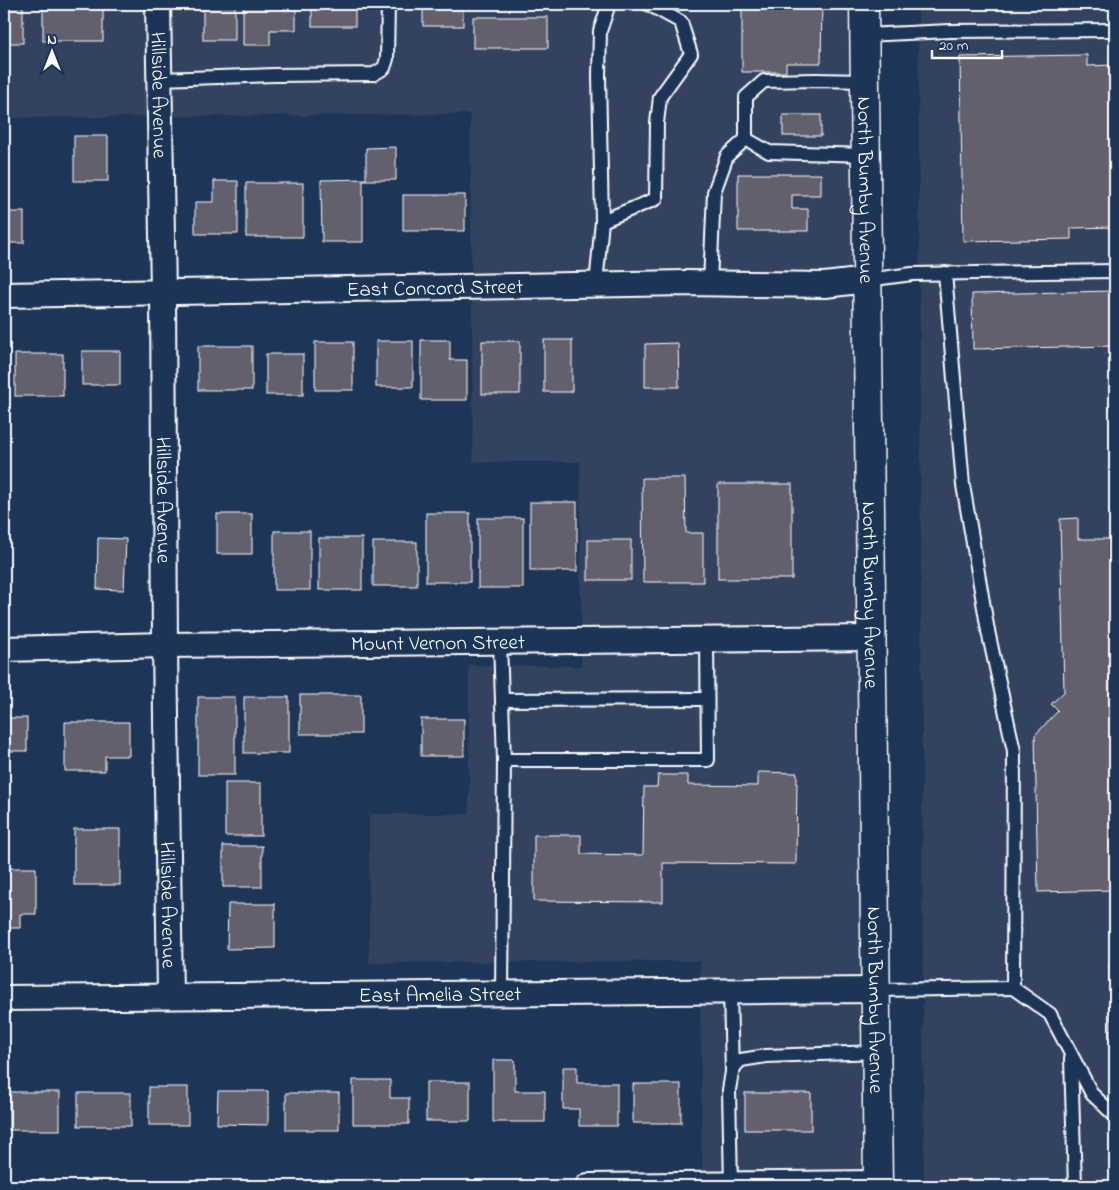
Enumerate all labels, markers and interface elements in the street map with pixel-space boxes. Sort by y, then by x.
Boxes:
north arrow [28,28,78,78]
scale bar [932,28,1002,60]
text: N [47,30,57,51]
street label: Hillside Avenue [141,31,174,159]
text: 20 m [939,35,969,57]
street label: North Bumby Avenue [847,96,880,284]
street label: East Concord Street [346,273,524,306]
street label: Hillside Avenue [147,436,178,564]
street label: North Bumby Avenue [852,501,885,689]
street label: Mount Vernon Street [351,628,525,660]
street label: Hillside Avenue [151,841,183,969]
street label: North Bumby Avenue [857,906,890,1094]
street label: East Amelia Street [359,980,521,1012]

